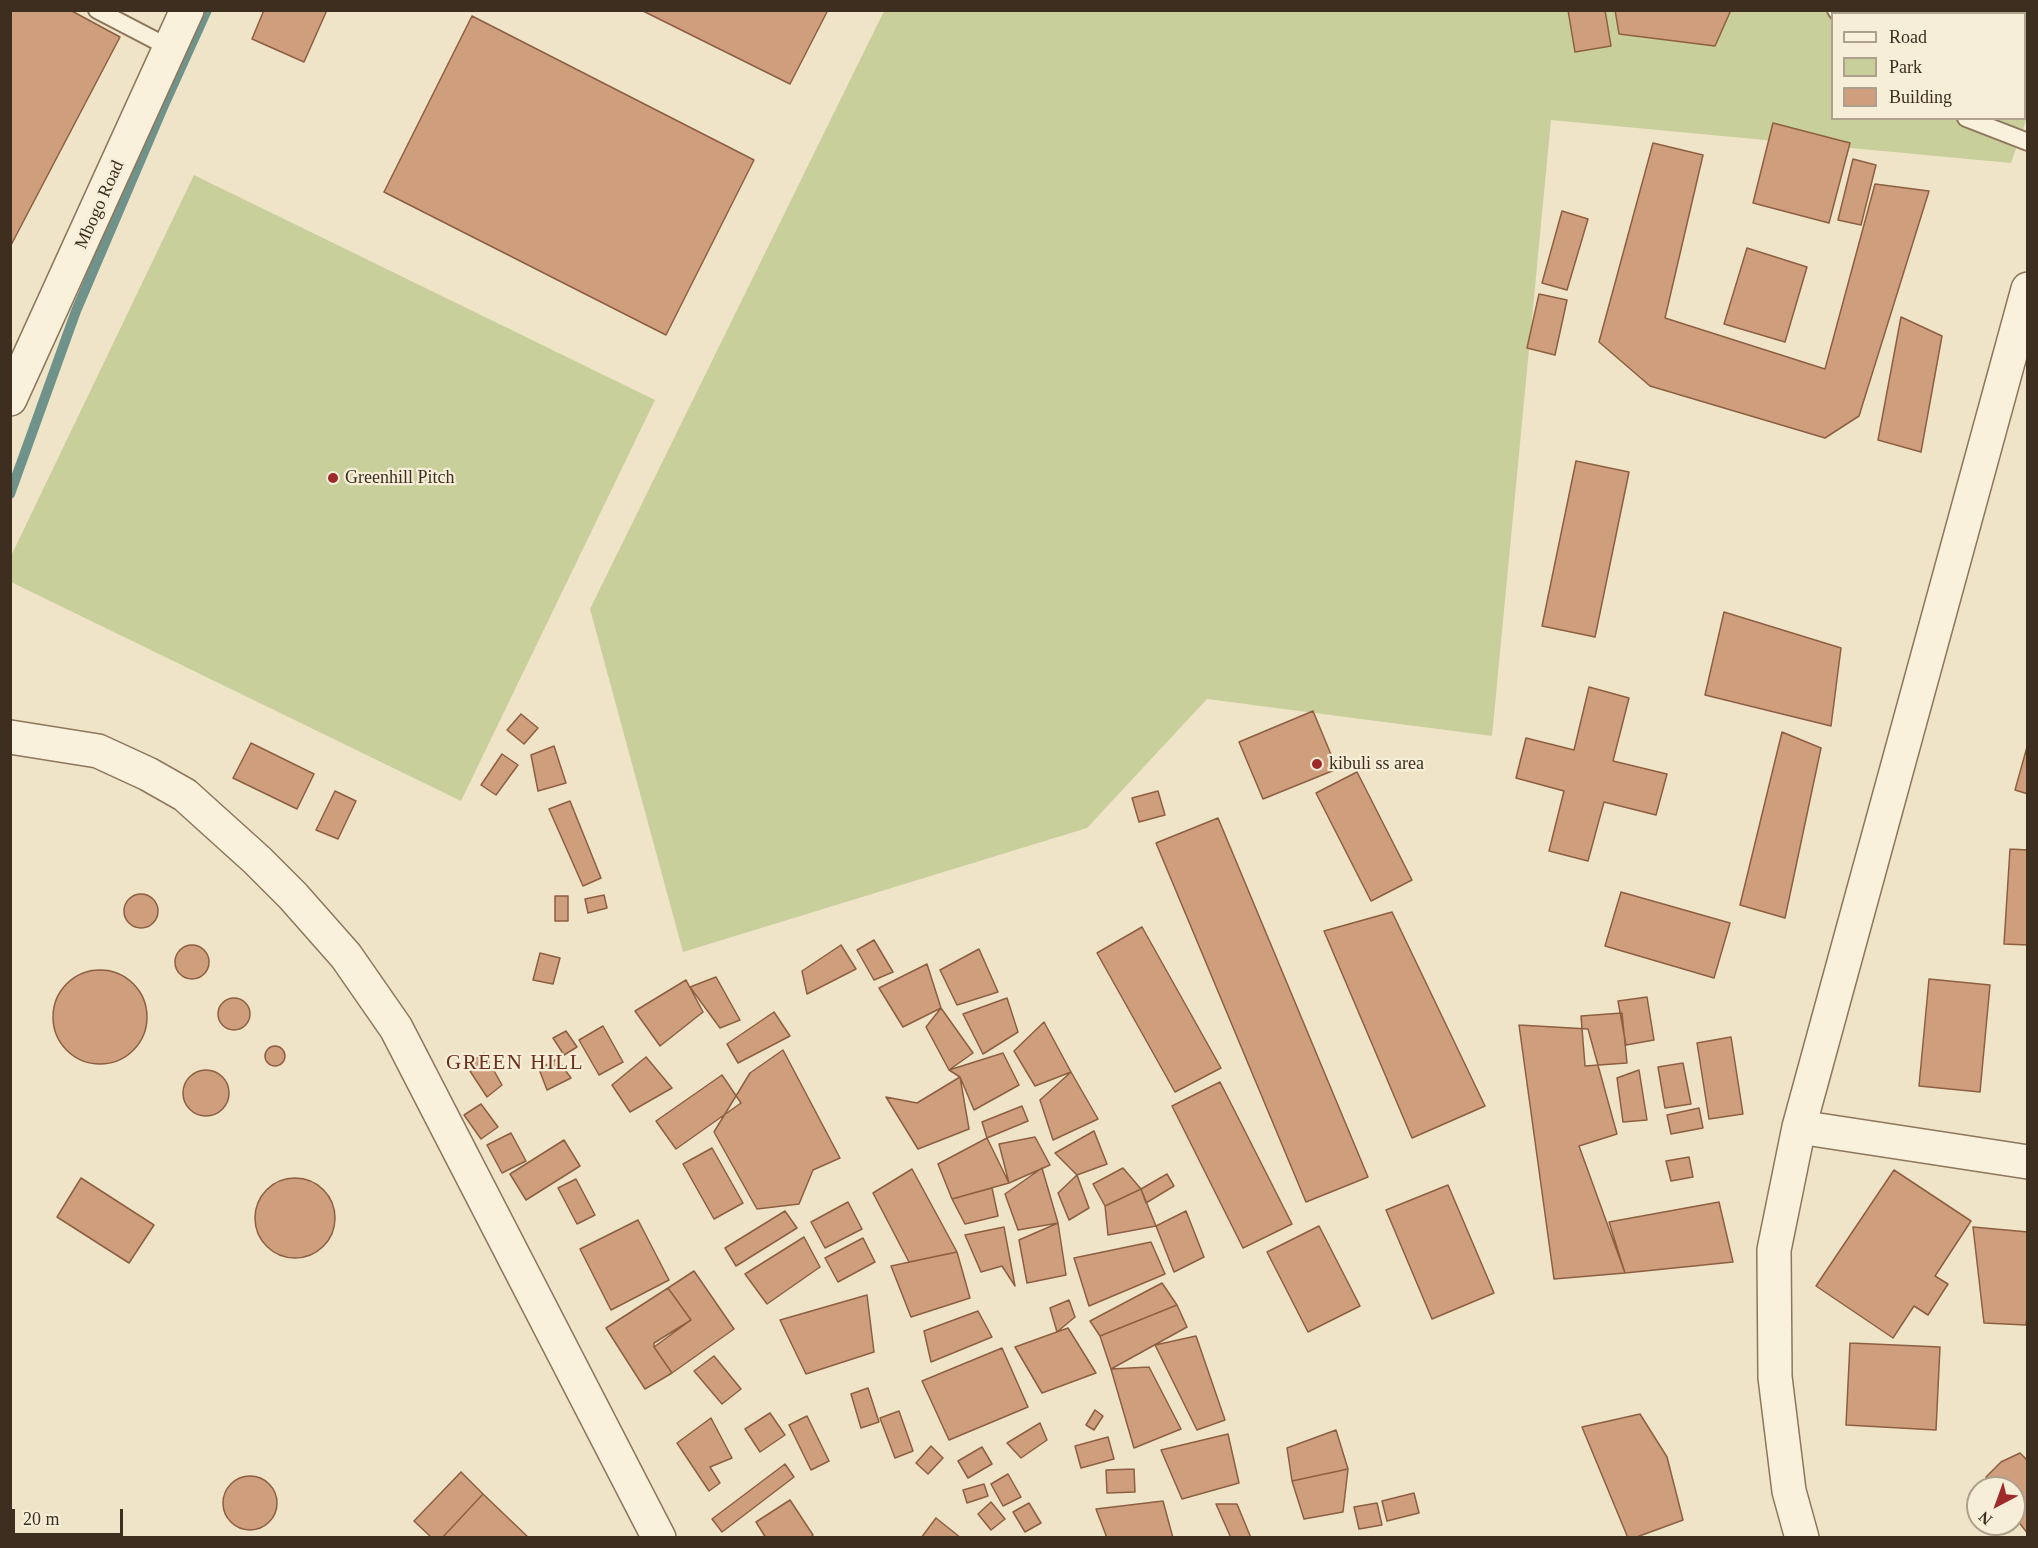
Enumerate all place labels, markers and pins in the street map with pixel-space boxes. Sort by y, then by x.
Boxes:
place label: Greenhill Pitch [345,467,454,489]
marker: Greenhill Pitch [326,471,340,485]
place label: kibuli ss area [1329,753,1424,775]
marker: kibuli ss area [1310,757,1324,771]

